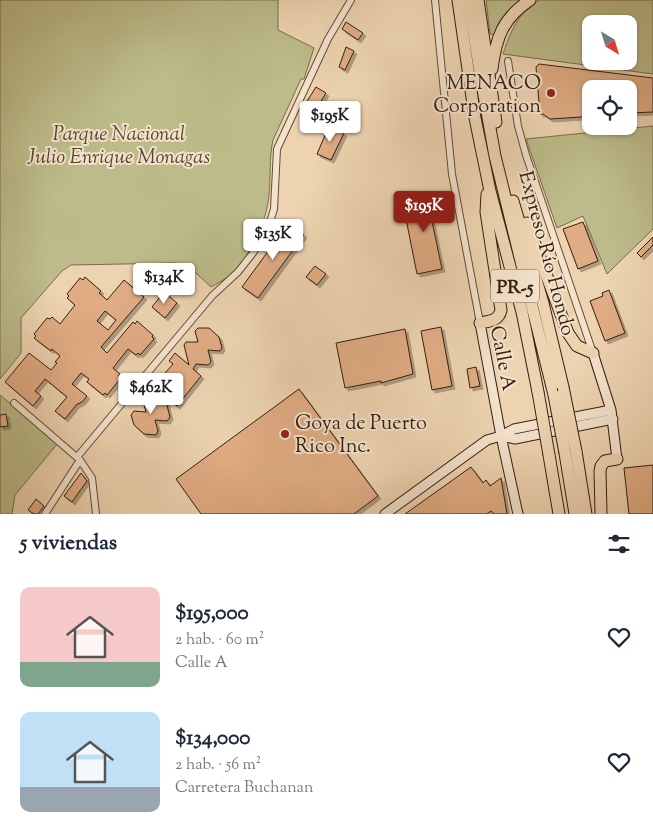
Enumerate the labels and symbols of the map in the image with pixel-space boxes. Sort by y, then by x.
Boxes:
north arrow [582,15,638,70]
place label: MENACO Corporation [433,70,541,122]
marker: MENACO Corporation [545,87,557,99]
pin: $195K [295,100,365,143]
park label: Parque Nacional Julio Enrique Monagas [27,121,210,173]
street label: Expreso Río Hondo [510,168,582,339]
pin: $195K [389,190,459,233]
pin: $135K [238,218,308,261]
pin: $134K [129,262,199,305]
road number: PR-5 [491,270,539,302]
street label: Calle A [481,323,522,394]
pin: $462K [116,372,186,415]
place label: Goya de Puerto Rico Inc. [295,410,427,462]
marker: Goya de Puerto Rico Inc. [279,428,291,440]

